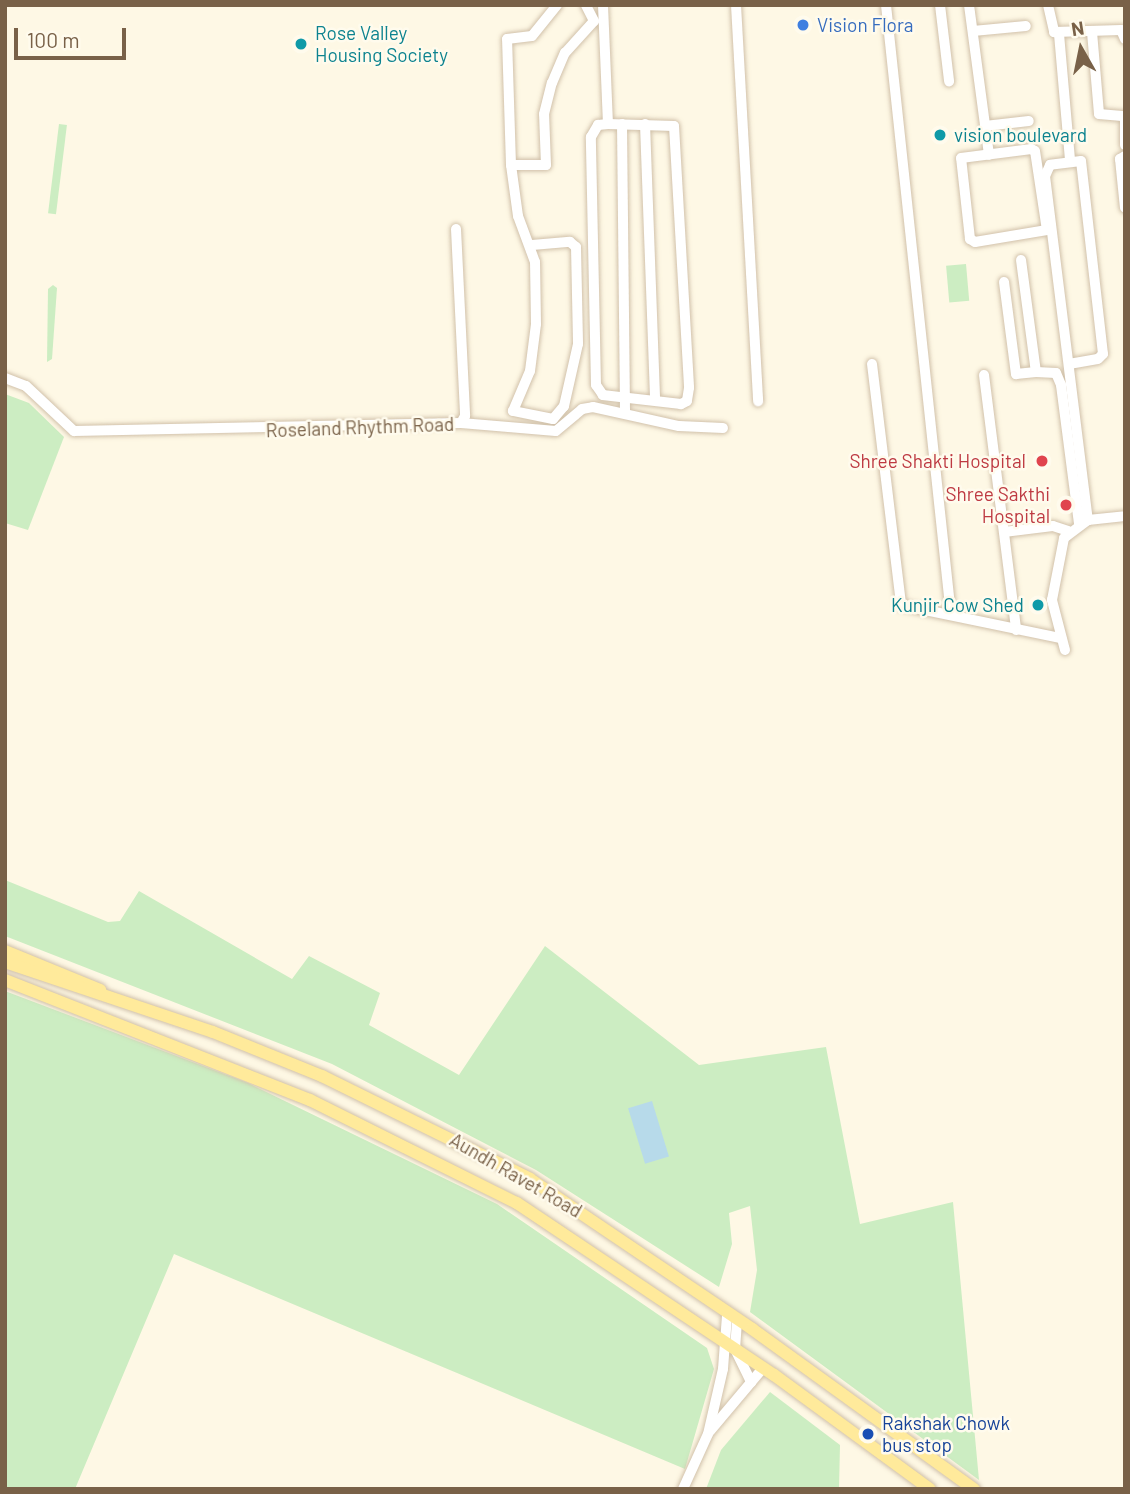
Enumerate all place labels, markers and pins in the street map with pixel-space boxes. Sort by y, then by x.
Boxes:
place label: Vision Flora [817,14,914,36]
marker: Vision Flora [795,17,811,33]
place label: Rose Valley Housing Society [315,22,448,66]
marker: Rose Valley Housing Society [293,36,309,52]
place label: vision boulevard [954,124,1087,146]
marker: vision boulevard [932,127,948,143]
place label: Shree Shakti Hospital [849,450,1026,472]
marker: Shree Shakti Hospital [1032,451,1052,471]
place label: Shree Sakthi Hospital [946,483,1050,527]
marker: Shree Sakthi Hospital [1056,495,1076,515]
place label: Kunjir Cow Shed [891,594,1024,616]
marker: Kunjir Cow Shed [1030,597,1046,613]
place label: Rakshak Chowk bus stop [882,1412,1010,1456]
marker: Rakshak Chowk bus stop [860,1426,876,1442]

